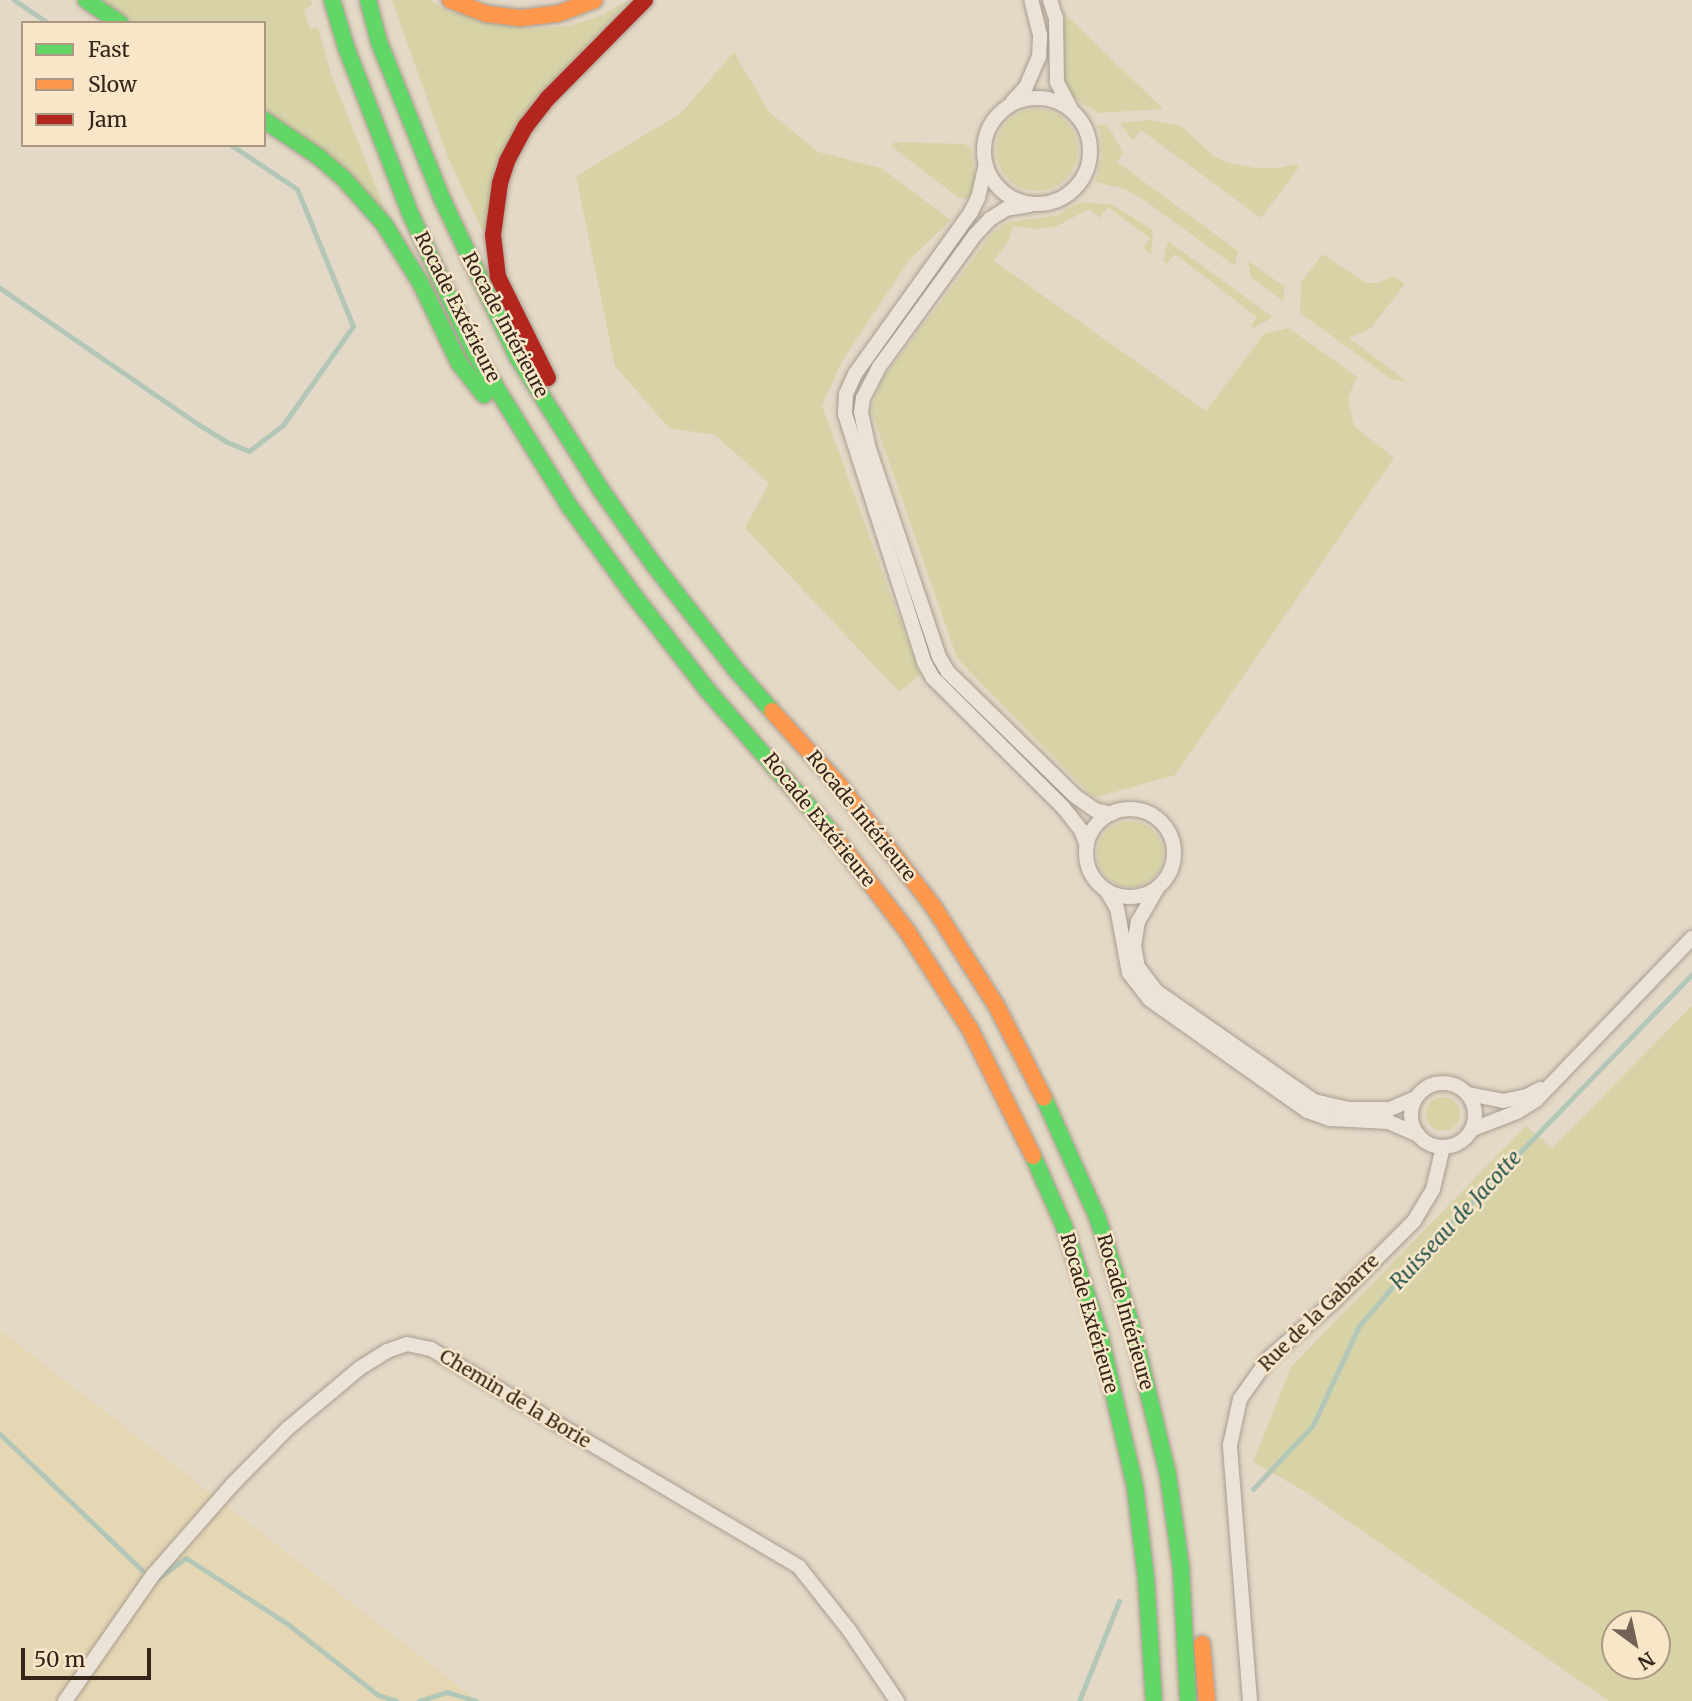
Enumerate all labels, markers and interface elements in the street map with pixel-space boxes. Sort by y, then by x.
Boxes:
legend [21,21,266,147]
text: Fast [88,36,130,63]
text: Slow [88,71,137,98]
text: Jam [88,106,127,133]
street label: Rocade Extérieure [409,228,505,386]
street label: Rocade Intérieure [457,249,553,401]
street label: Rocade Intérieure [801,746,921,886]
street label: Rocade Extérieure [758,749,880,891]
water label: Ruisseau de Jacotte [1385,1145,1527,1295]
street label: Rocade Extérieure [1055,1230,1123,1396]
street label: Rocade Intérieure [1092,1231,1158,1393]
street label: Rue de la Gabarre [1254,1250,1384,1376]
street label: Chemin de la Borie [435,1345,595,1453]
north arrow [1601,1610,1671,1680]
scale bar [24,1634,154,1678]
text: 50 m [34,1646,85,1673]
text: N [1634,1647,1659,1675]

